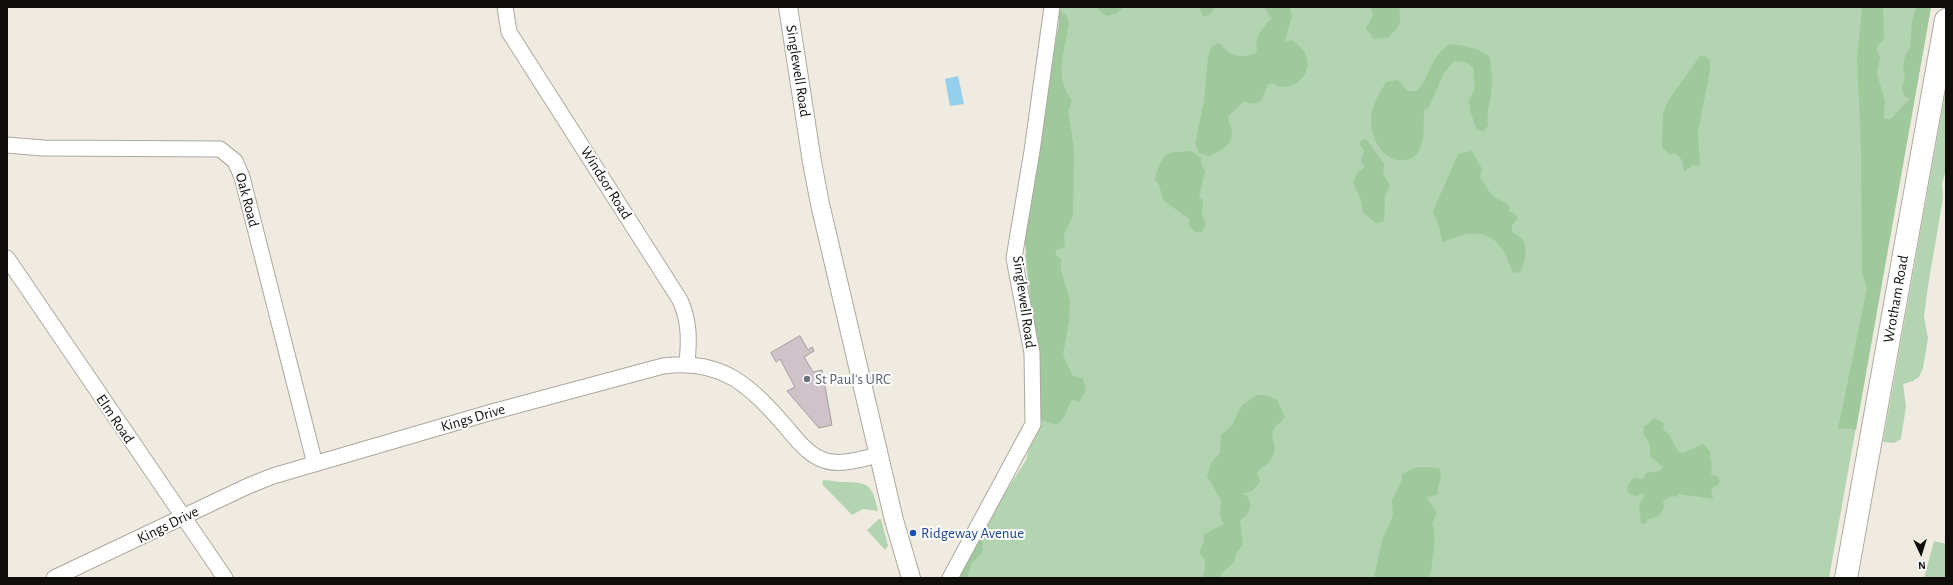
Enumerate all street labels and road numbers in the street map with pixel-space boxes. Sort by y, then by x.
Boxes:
street label: Singlewell Road [782,24,814,118]
street label: Windsor Road [577,143,635,223]
street label: Oak Road [231,171,263,229]
street label: Wrotham Road [1879,254,1913,344]
street label: Singlewell Road [1009,255,1039,349]
street label: Elm Road [92,391,138,447]
street label: Kings Drive [439,400,507,436]
street label: Kings Drive [134,502,202,548]

